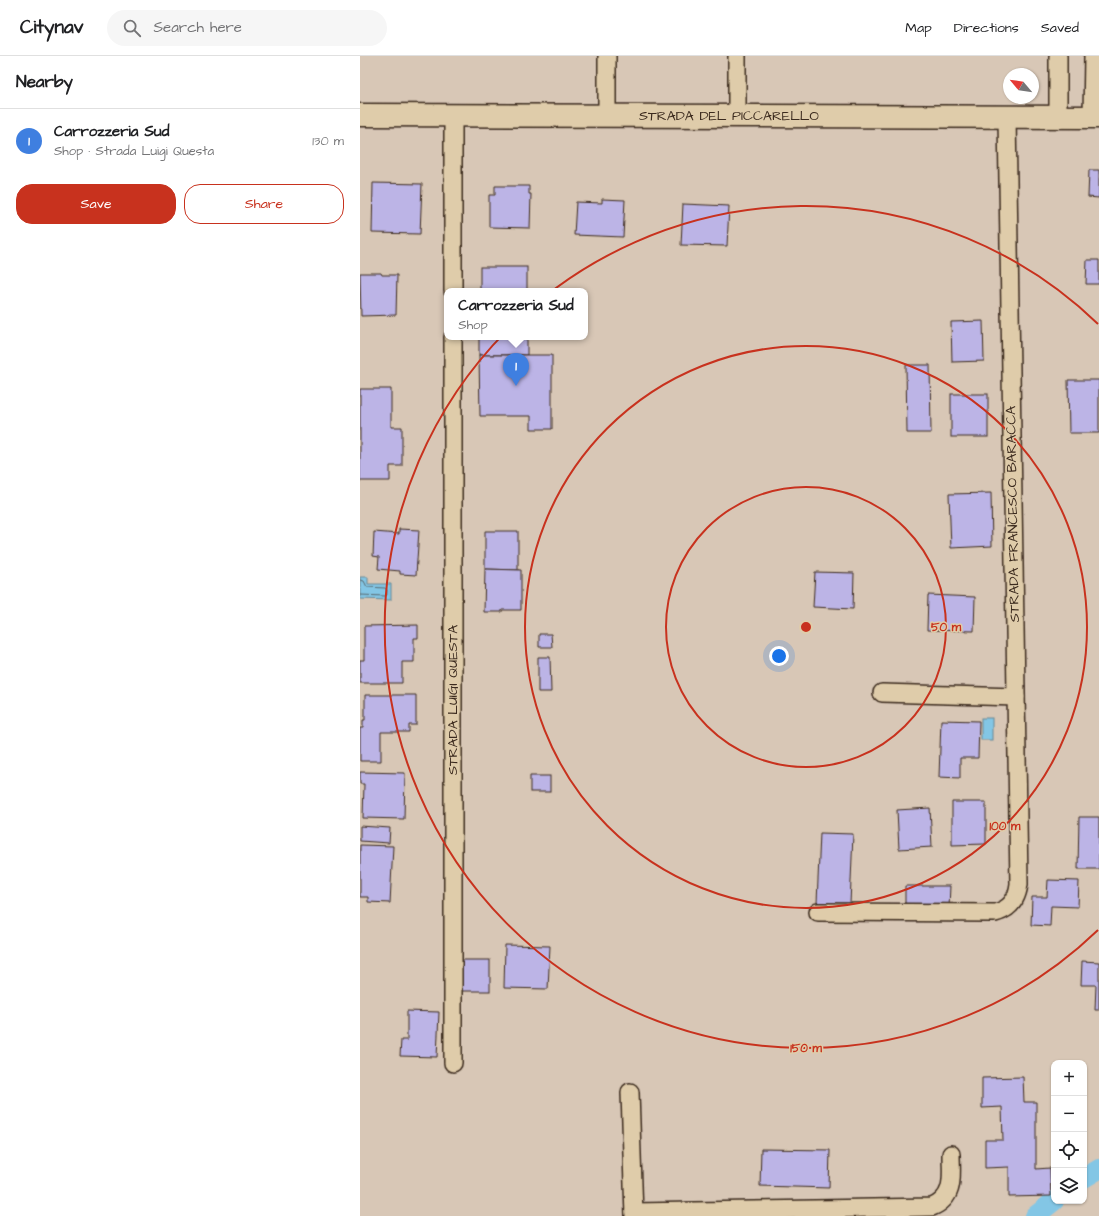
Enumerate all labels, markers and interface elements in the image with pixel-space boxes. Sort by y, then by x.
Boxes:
search box [107,10,387,46]
text: Citynav [20,14,83,41]
icon: search [121,17,143,39]
text: Search here [153,17,242,38]
text: Map [905,18,932,38]
text: Directions [954,18,1019,38]
text: Saved [1041,18,1079,38]
north arrow [1003,68,1039,104]
text: Nearby [16,70,73,94]
street label: STRADA DEL PICCARELLO [639,106,819,126]
text: Carrozzeria Sud [54,121,169,142]
text: 1 [28,132,30,150]
text: 130 m [312,132,344,150]
text: Shop · Strada Luigi Questa [54,142,214,160]
button: Save [16,184,176,224]
button: Share [184,184,344,224]
popup [444,288,588,340]
text: Carrozzeria Sud [458,295,574,316]
text: Shop [458,316,488,334]
pin: 1 [503,353,529,386]
street label: STRADA FRANCESCO BARACCA [1001,406,1025,622]
text: 50 m [931,619,962,636]
centre of rings [799,620,813,634]
street label: STRADA LUIGI QUESTA [443,625,463,775]
your location [769,646,789,666]
text: 100 m [990,818,1021,835]
text: 150 m [790,1040,823,1057]
map controls [1051,1060,1087,1204]
button: + [1051,1060,1087,1096]
button: − [1051,1096,1087,1132]
button: locate [1051,1132,1087,1168]
button: layers [1051,1168,1087,1204]

